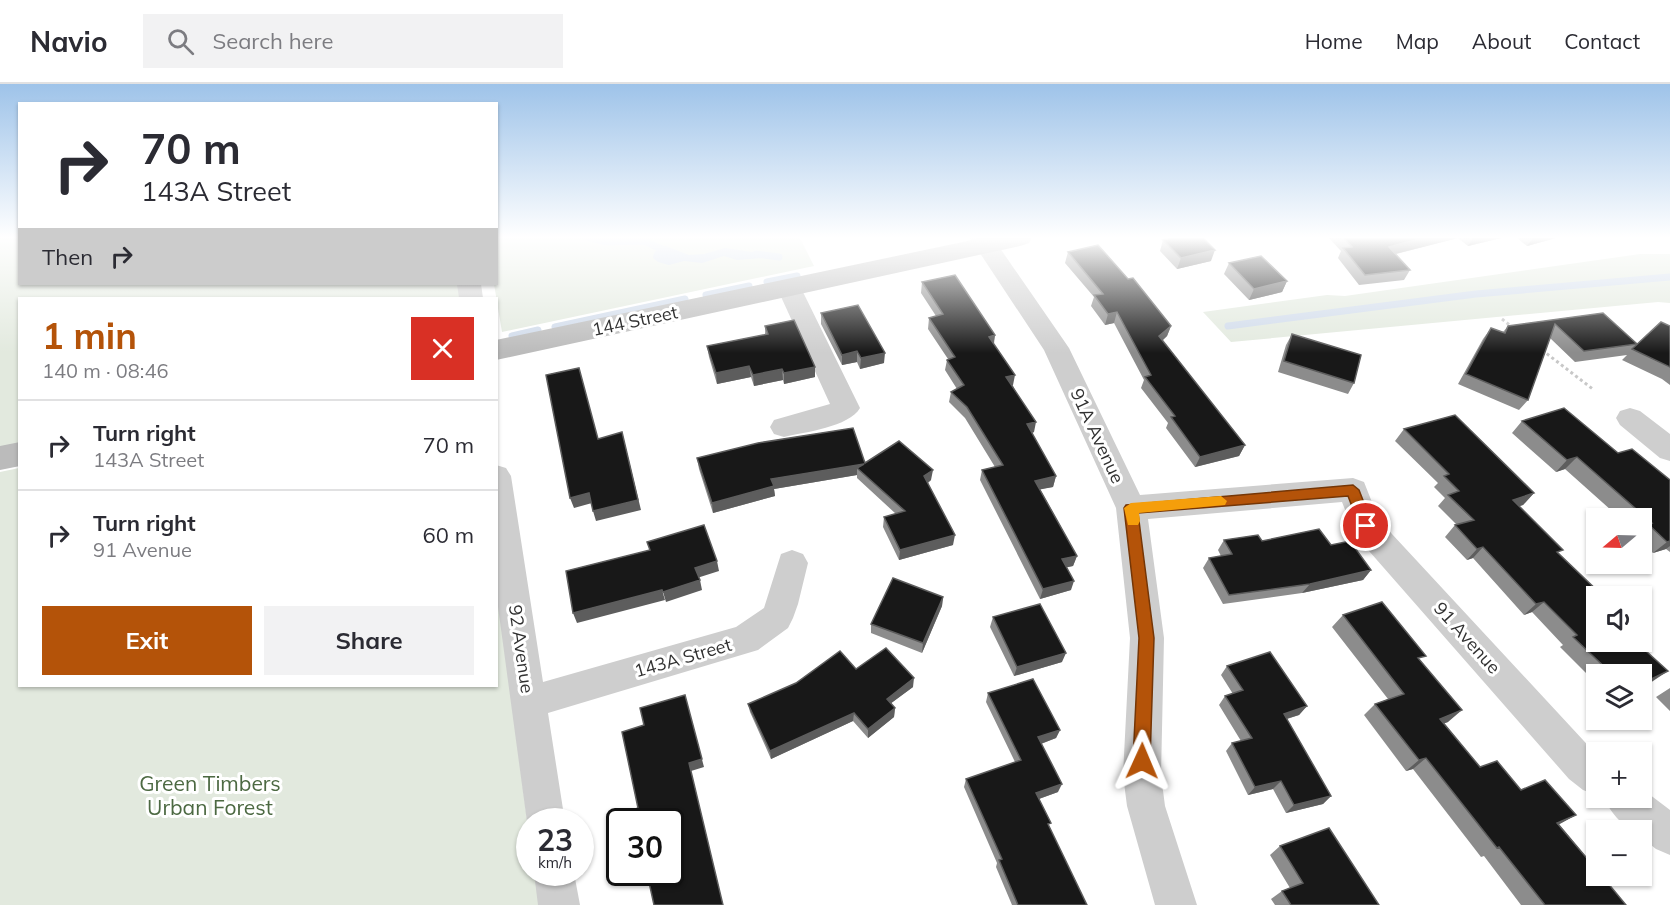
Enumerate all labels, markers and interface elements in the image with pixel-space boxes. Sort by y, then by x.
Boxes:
search box [143,14,563,68]
text: Navio [30,24,107,59]
icon: search [164,25,197,58]
text: Search here [212,27,333,55]
text: Home [1305,28,1363,54]
text: Map [1396,28,1439,54]
text: About [1472,28,1531,54]
text: Contact [1564,28,1640,54]
text: 70 m [141,122,241,175]
icon: right [42,126,120,204]
text: 143A Street [141,174,291,208]
icon: right [105,240,138,273]
text: Then [42,243,93,271]
street label: 144 Street [590,300,680,341]
text: 1 min [42,313,137,358]
button: close [411,317,474,380]
text: 140 m · 08:46 [42,358,168,383]
street label: 91A Avenue [1065,385,1129,487]
text: Turn right [93,419,196,447]
icon: right [42,429,75,462]
text: 70 m [423,431,474,459]
text: 143A Street [93,447,204,472]
pin [1340,500,1391,551]
north arrow [1586,508,1652,574]
map controls [1586,508,1652,886]
text: Turn right [93,509,196,537]
icon: arrive [1349,509,1382,542]
icon: right [42,519,75,552]
text: 60 m [423,521,474,549]
text: 91 Avenue [93,537,192,562]
button: sound [1586,586,1652,652]
street label: 91 Avenue [1429,597,1506,678]
street label: 92 Avenue [504,603,539,695]
button: Exit [42,606,252,675]
button: Share [264,606,474,675]
street label: 143A Street [632,633,734,682]
button: layers [1586,664,1652,730]
position arrow [1110,729,1174,793]
button: + [1586,742,1652,808]
park label: Green Timbers Urban Forest [139,770,281,820]
speed limit sign: 30 [606,808,684,886]
button: − [1586,820,1652,886]
text: 23 [537,821,573,859]
text: km/h [538,853,572,872]

